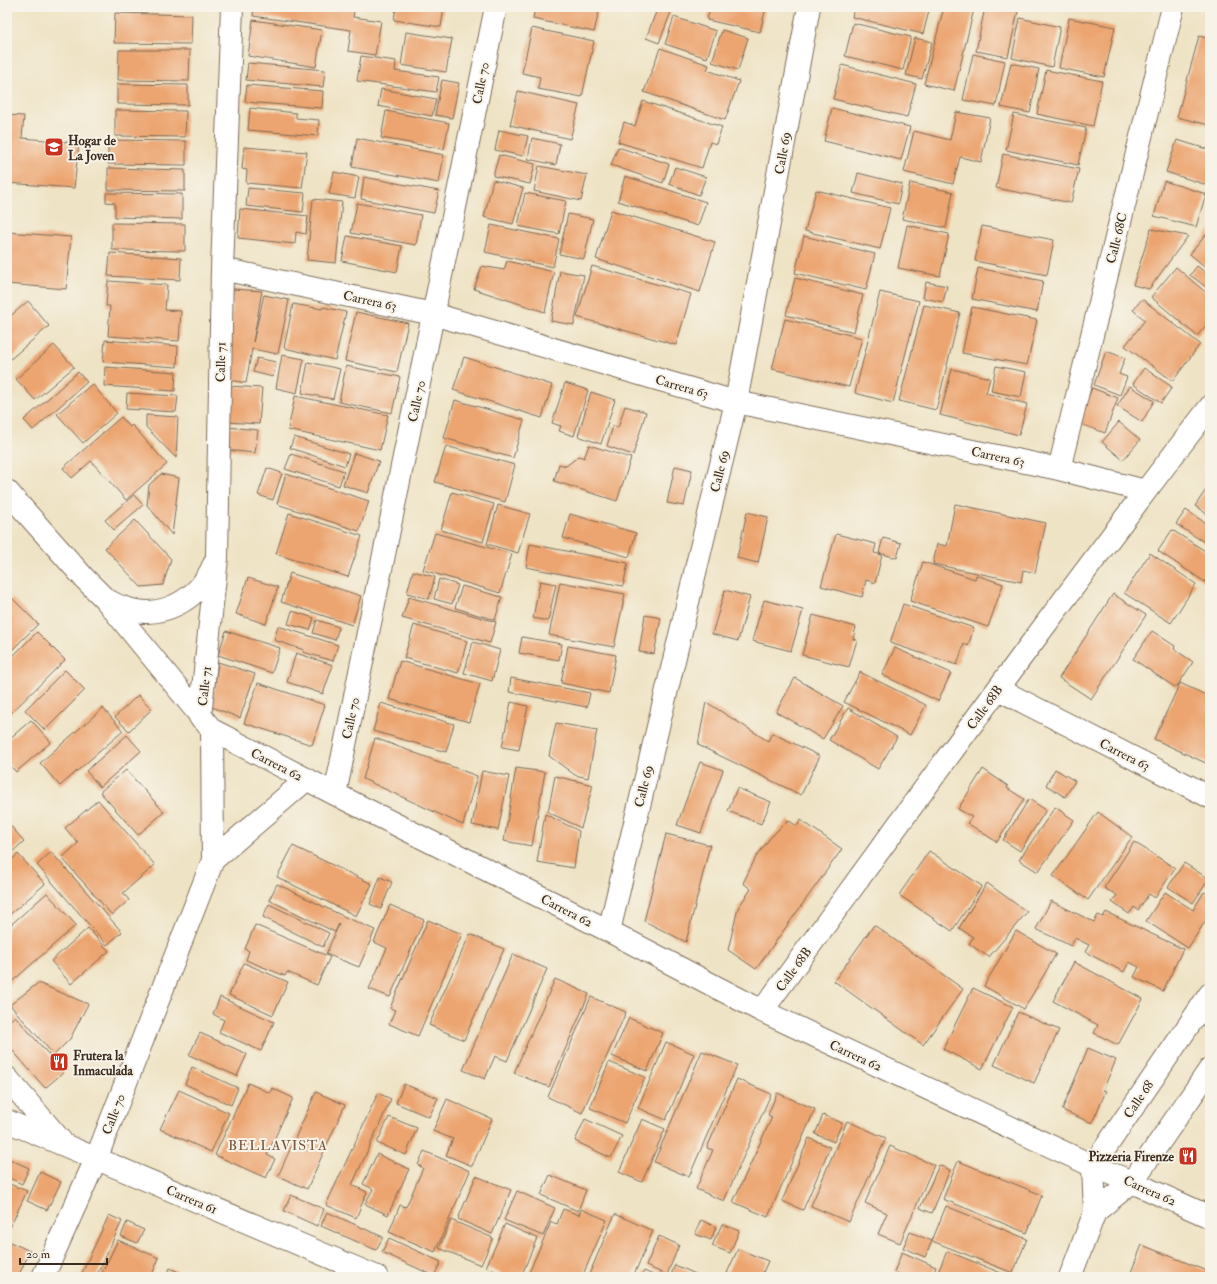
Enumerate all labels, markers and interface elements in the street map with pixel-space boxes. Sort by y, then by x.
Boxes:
street label: Calle 70 [469,61,493,105]
street label: Calle 69 [771,131,795,176]
place label: Hogar de La Joven [68,133,116,165]
school or university icon: Hogar de La Joven [43,136,65,158]
street label: Calle 68C [1103,211,1131,265]
street label: Carrera 63 [342,288,398,314]
street label: Calle 71 [213,341,229,382]
street label: Carrera 63 [653,372,710,402]
street label: Calle 70 [405,379,429,424]
street label: Carrera 63 [970,444,1026,470]
street label: Calle 69 [707,449,733,494]
street label: Calle 71 [195,665,215,707]
street label: Calle 68B [963,682,1006,733]
street label: Calle 70 [339,696,363,741]
street label: Carrera 63 [1097,735,1152,774]
street label: Carrera 62 [248,745,305,785]
street label: Calle 69 [631,764,657,809]
street label: Carrera 62 [538,891,595,931]
street label: Calle 68B [772,944,815,995]
street label: Carrera 62 [827,1037,885,1075]
place label: Frutera la Inmaculada [73,1048,133,1079]
restaurant icon: Frutera la Inmaculada [48,1051,70,1073]
street label: Calle 68 [1120,1078,1157,1122]
street label: Calle 70 [99,1092,129,1137]
district label: BELLAVISTA [228,1137,328,1154]
restaurant icon: Pizzeria Firenze [1177,1145,1199,1167]
place label: Pizzeria Firenze [1088,1149,1175,1165]
street label: Carrera 62 [1121,1172,1179,1210]
street label: Carrera 61 [164,1182,220,1218]
scale bar [20,1240,107,1266]
text: 20 m [26,1247,51,1262]

